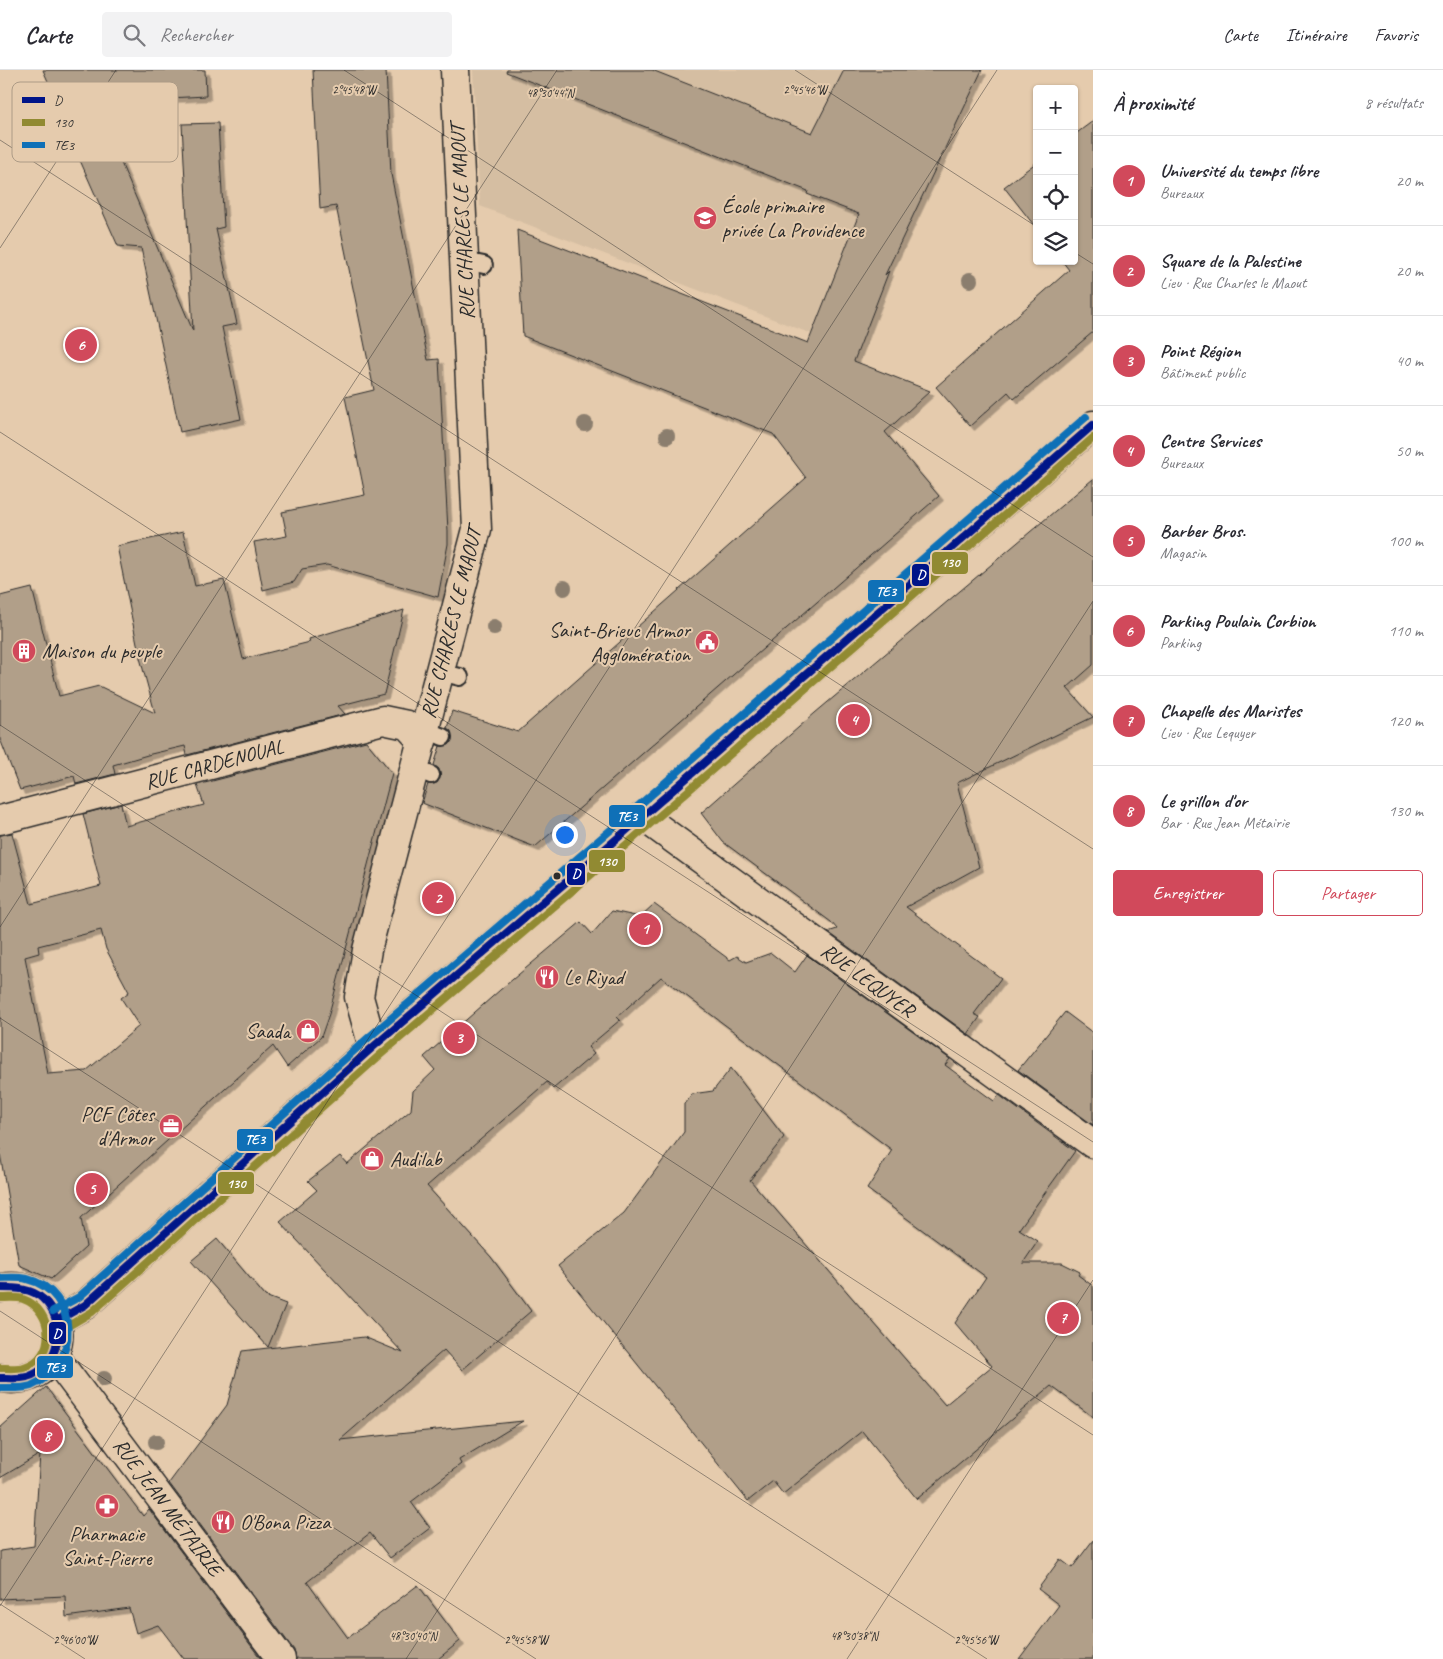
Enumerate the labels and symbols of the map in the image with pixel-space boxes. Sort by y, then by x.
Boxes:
legend [12,82,178,162]
text: 2°45'48"W [332,82,378,98]
text: 2°45'46"W [783,82,829,98]
text: 48°30'44"N [526,85,575,101]
text: D [54,92,64,109]
text: 130 [54,114,75,131]
street label: RUE CHARLES LE MAOUT [444,118,480,320]
text: TE3 [54,137,76,154]
place label: École primaire privée La Providence [722,193,865,243]
school or university icon: École primaire privée La Providence [692,205,718,231]
pin: 6 [65,326,97,364]
street label: RUE CHARLES LE MAOUT [415,520,489,721]
line badge: 130 [931,551,969,575]
text: 130 [941,554,961,571]
line badge: D [911,563,930,587]
text: D [917,566,927,583]
line badge: TE3 [867,579,905,603]
text: TE3 [876,583,898,600]
place label: Saint-Brieuc Armor Agglomération [549,617,692,667]
public building icon: Saint-Brieuc Armor Agglomération [694,629,720,655]
building icon: Maison du peuple [11,638,37,664]
place label: Maison du peuple [42,638,163,664]
pin: 4 [838,701,870,739]
street label: RUE CARDENOUAL [142,733,287,795]
line badge: TE3 [608,804,646,828]
text: TE3 [617,808,639,825]
your location [552,822,578,848]
line badge: 130 [588,849,626,873]
text: 130 [598,853,618,870]
line badge: D [566,862,586,886]
text: D [572,865,582,882]
unlabelled marker [552,871,562,881]
pin: 2 [422,879,454,917]
pin: 1 [629,910,661,948]
street label: RUE LEQUYER [816,937,922,1024]
restaurant icon: Le Riyad [534,964,560,990]
place label: Le Riyad [564,964,627,990]
place label: Saada [246,1018,292,1044]
shop icon: Saada [295,1018,321,1044]
pin: 3 [443,1019,475,1057]
place label: PCF Côtes d'Armor [81,1101,156,1151]
office icon: PCF Côtes d'Armor [158,1113,184,1139]
line badge: TE3 [236,1128,274,1152]
text: TE3 [245,1131,267,1148]
shop icon: Audilab [359,1146,385,1172]
place label: Audilab [390,1146,443,1172]
pin: 5 [76,1170,108,1208]
line badge: 130 [217,1171,255,1195]
text: 130 [227,1175,247,1192]
pin: 7 [1047,1299,1079,1337]
line badge: D [48,1321,67,1345]
text: D [53,1325,63,1342]
line badge: TE3 [36,1355,74,1379]
text: TE3 [45,1359,67,1376]
pin: 8 [31,1417,63,1455]
street label: RUE JEAN MÉTAIRIE [108,1433,230,1583]
pharmacy icon: Pharmacie Saint-Pierre [94,1493,120,1519]
restaurant icon: O'Bona Pizza [210,1509,236,1535]
place label: O'Bona Pizza [240,1509,332,1535]
place label: Pharmacie Saint-Pierre [63,1521,153,1571]
text: 48°30'40"N [389,1628,438,1644]
text: 48°30'38"N [830,1628,879,1644]
text: 2°46'00"W [53,1632,99,1648]
text: 2°45'58"W [504,1632,550,1648]
text: 2°45'56"W [954,1632,1000,1648]

